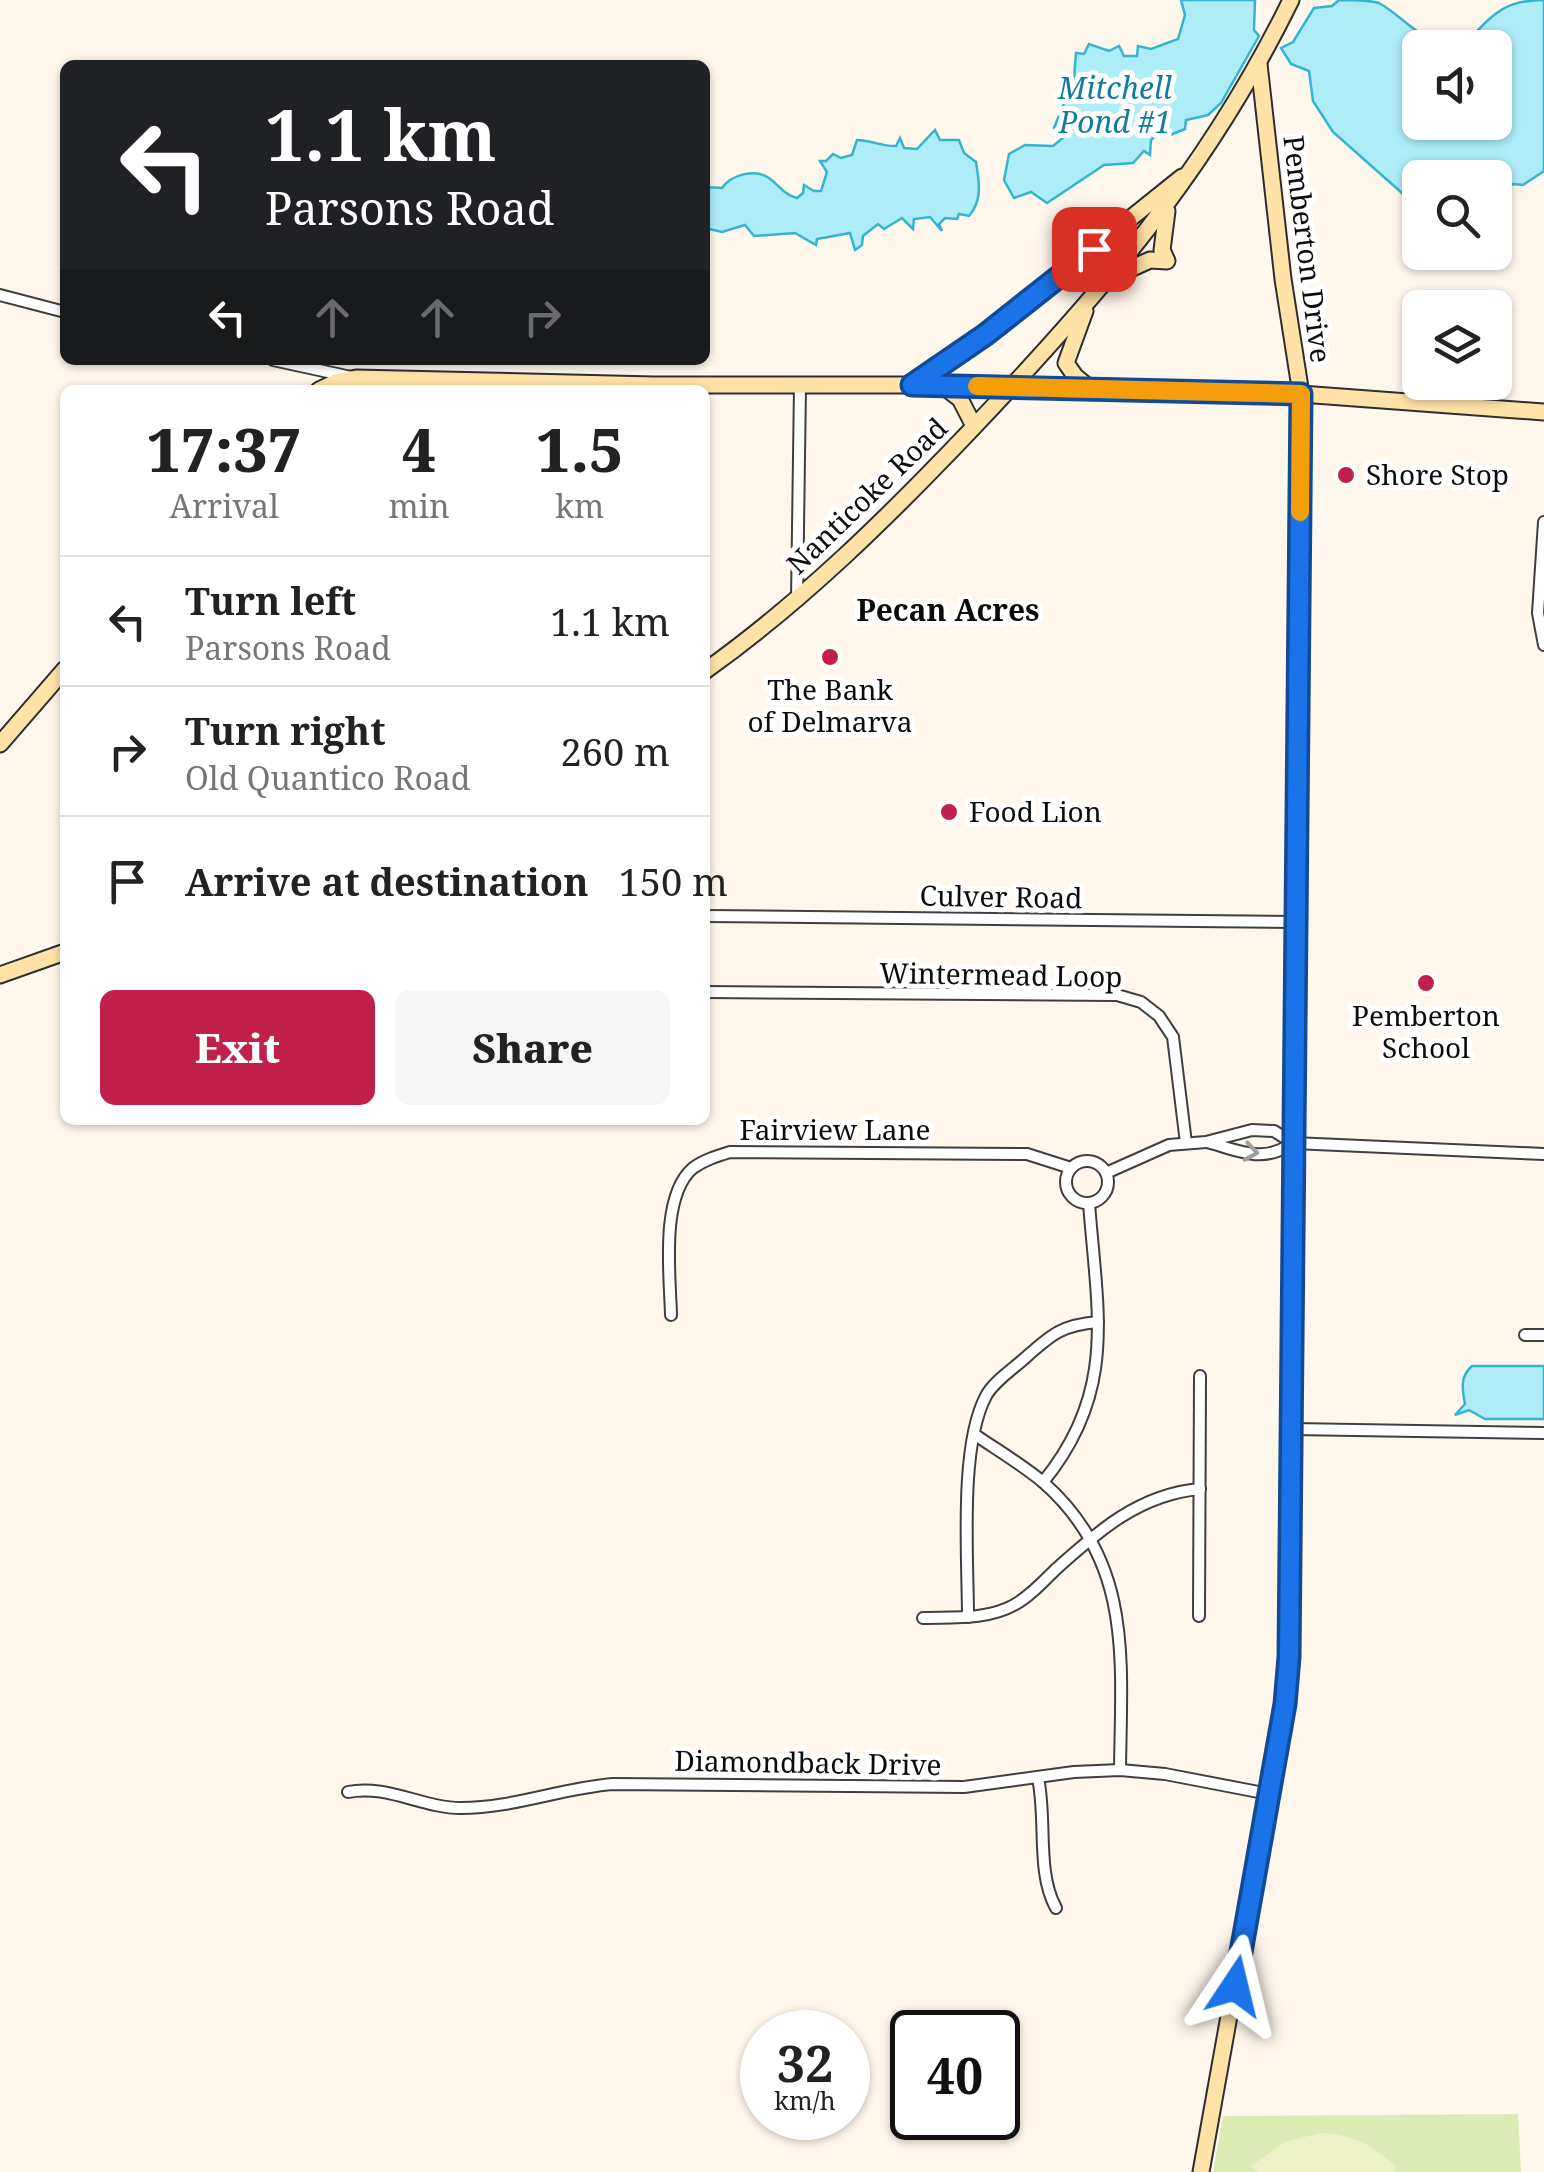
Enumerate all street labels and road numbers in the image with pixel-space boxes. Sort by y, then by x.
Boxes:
street label: Pemberton Drive [1275,133,1341,365]
street label: Nanticoke Road [778,409,955,582]
street label: Culver Road [919,876,1083,916]
street label: Wintermead Loop [879,953,1123,995]
street label: Fairview Lane [739,1110,931,1148]
street label: Diamondback Drive [674,1741,942,1783]

